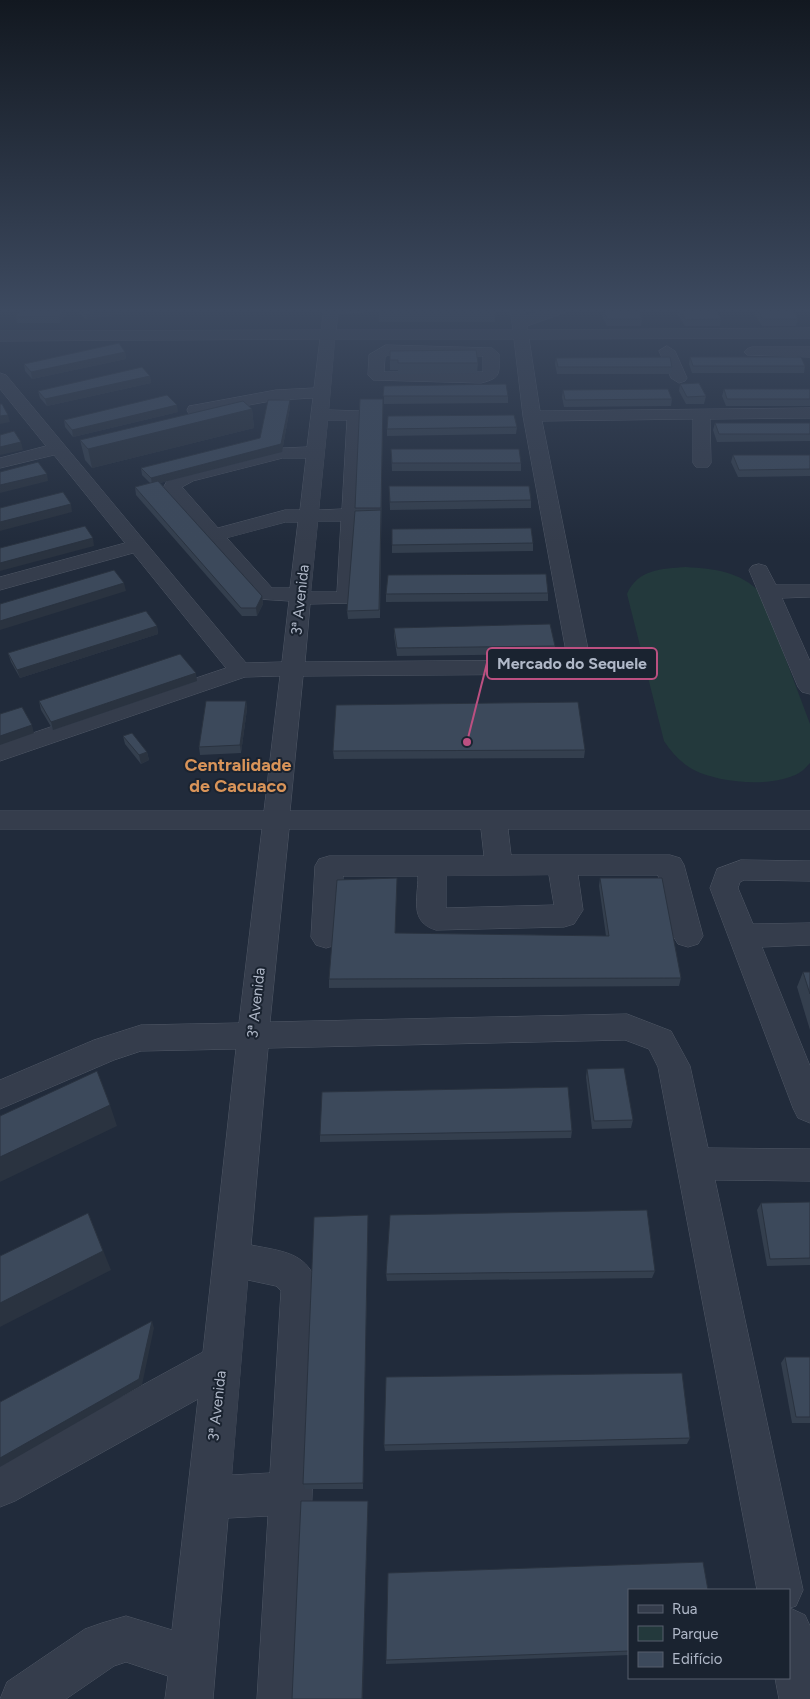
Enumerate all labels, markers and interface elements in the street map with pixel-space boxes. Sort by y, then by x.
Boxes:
street label: 3ª Avenida [287,564,313,636]
callout: Mercado do Sequele [487,648,657,679]
text: Mercado do Sequele [497,654,647,673]
district label: Centralidade de Cacuaco [184,754,292,797]
street label: 3ª Avenida [243,967,269,1039]
street label: 3ª Avenida [204,1370,230,1442]
legend [628,1589,790,1679]
text: Rua [672,1600,697,1618]
text: Parque [672,1625,719,1643]
text: Edifício [672,1650,723,1668]

